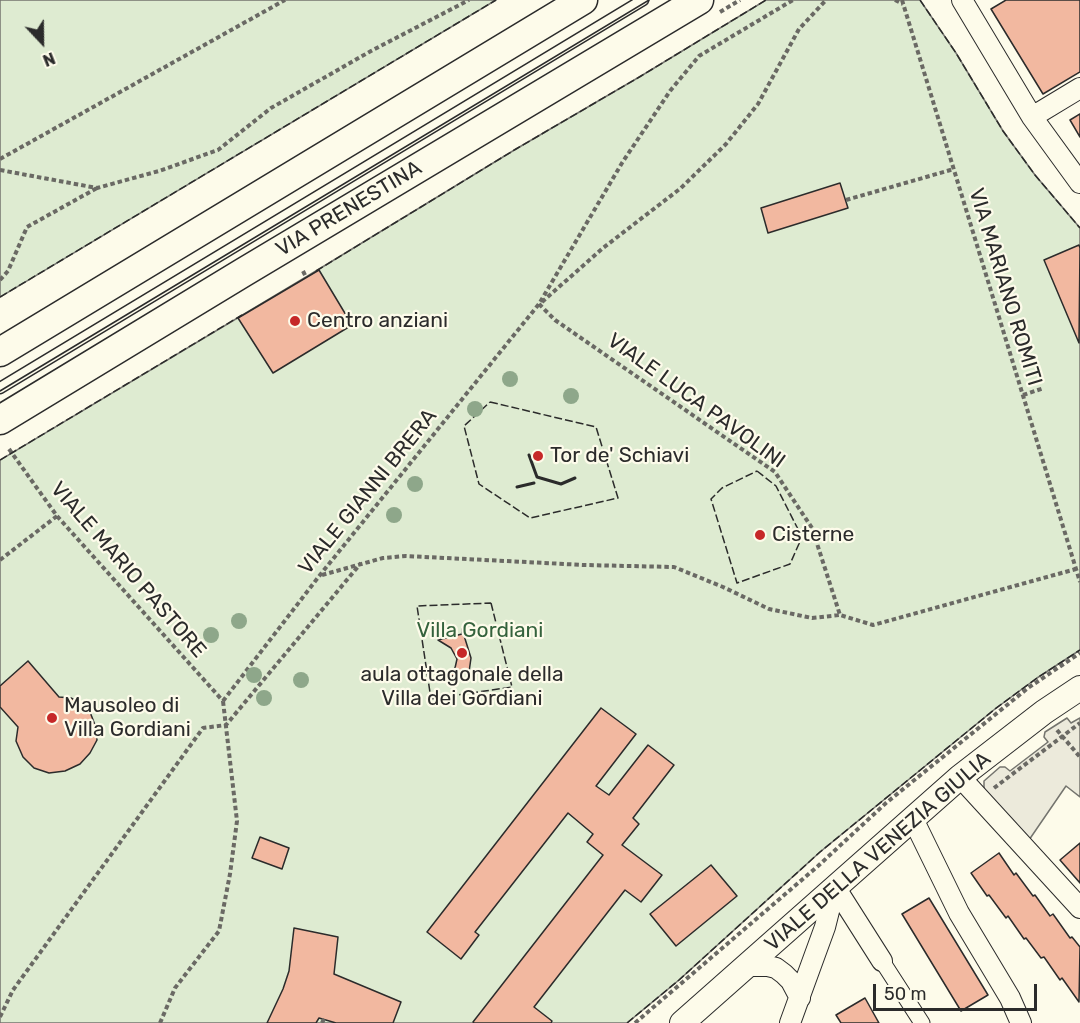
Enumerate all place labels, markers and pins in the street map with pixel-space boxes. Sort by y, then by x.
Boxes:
place label: Centro anziani [307,308,448,334]
marker: Centro anziani [288,314,302,328]
place label: Tor de' Schiavi [550,443,689,469]
marker: Tor de' Schiavi [531,449,545,463]
place label: Cisterne [772,522,854,548]
marker: Cisterne [753,528,767,542]
marker: aula ottagonale della Villa dei Gordiani [455,646,469,660]
place label: aula ottagonale della Villa dei Gordiani [360,662,564,712]
place label: Mausoleo di Villa Gordiani [64,693,191,743]
marker: Mausoleo di Villa Gordiani [45,711,59,725]

